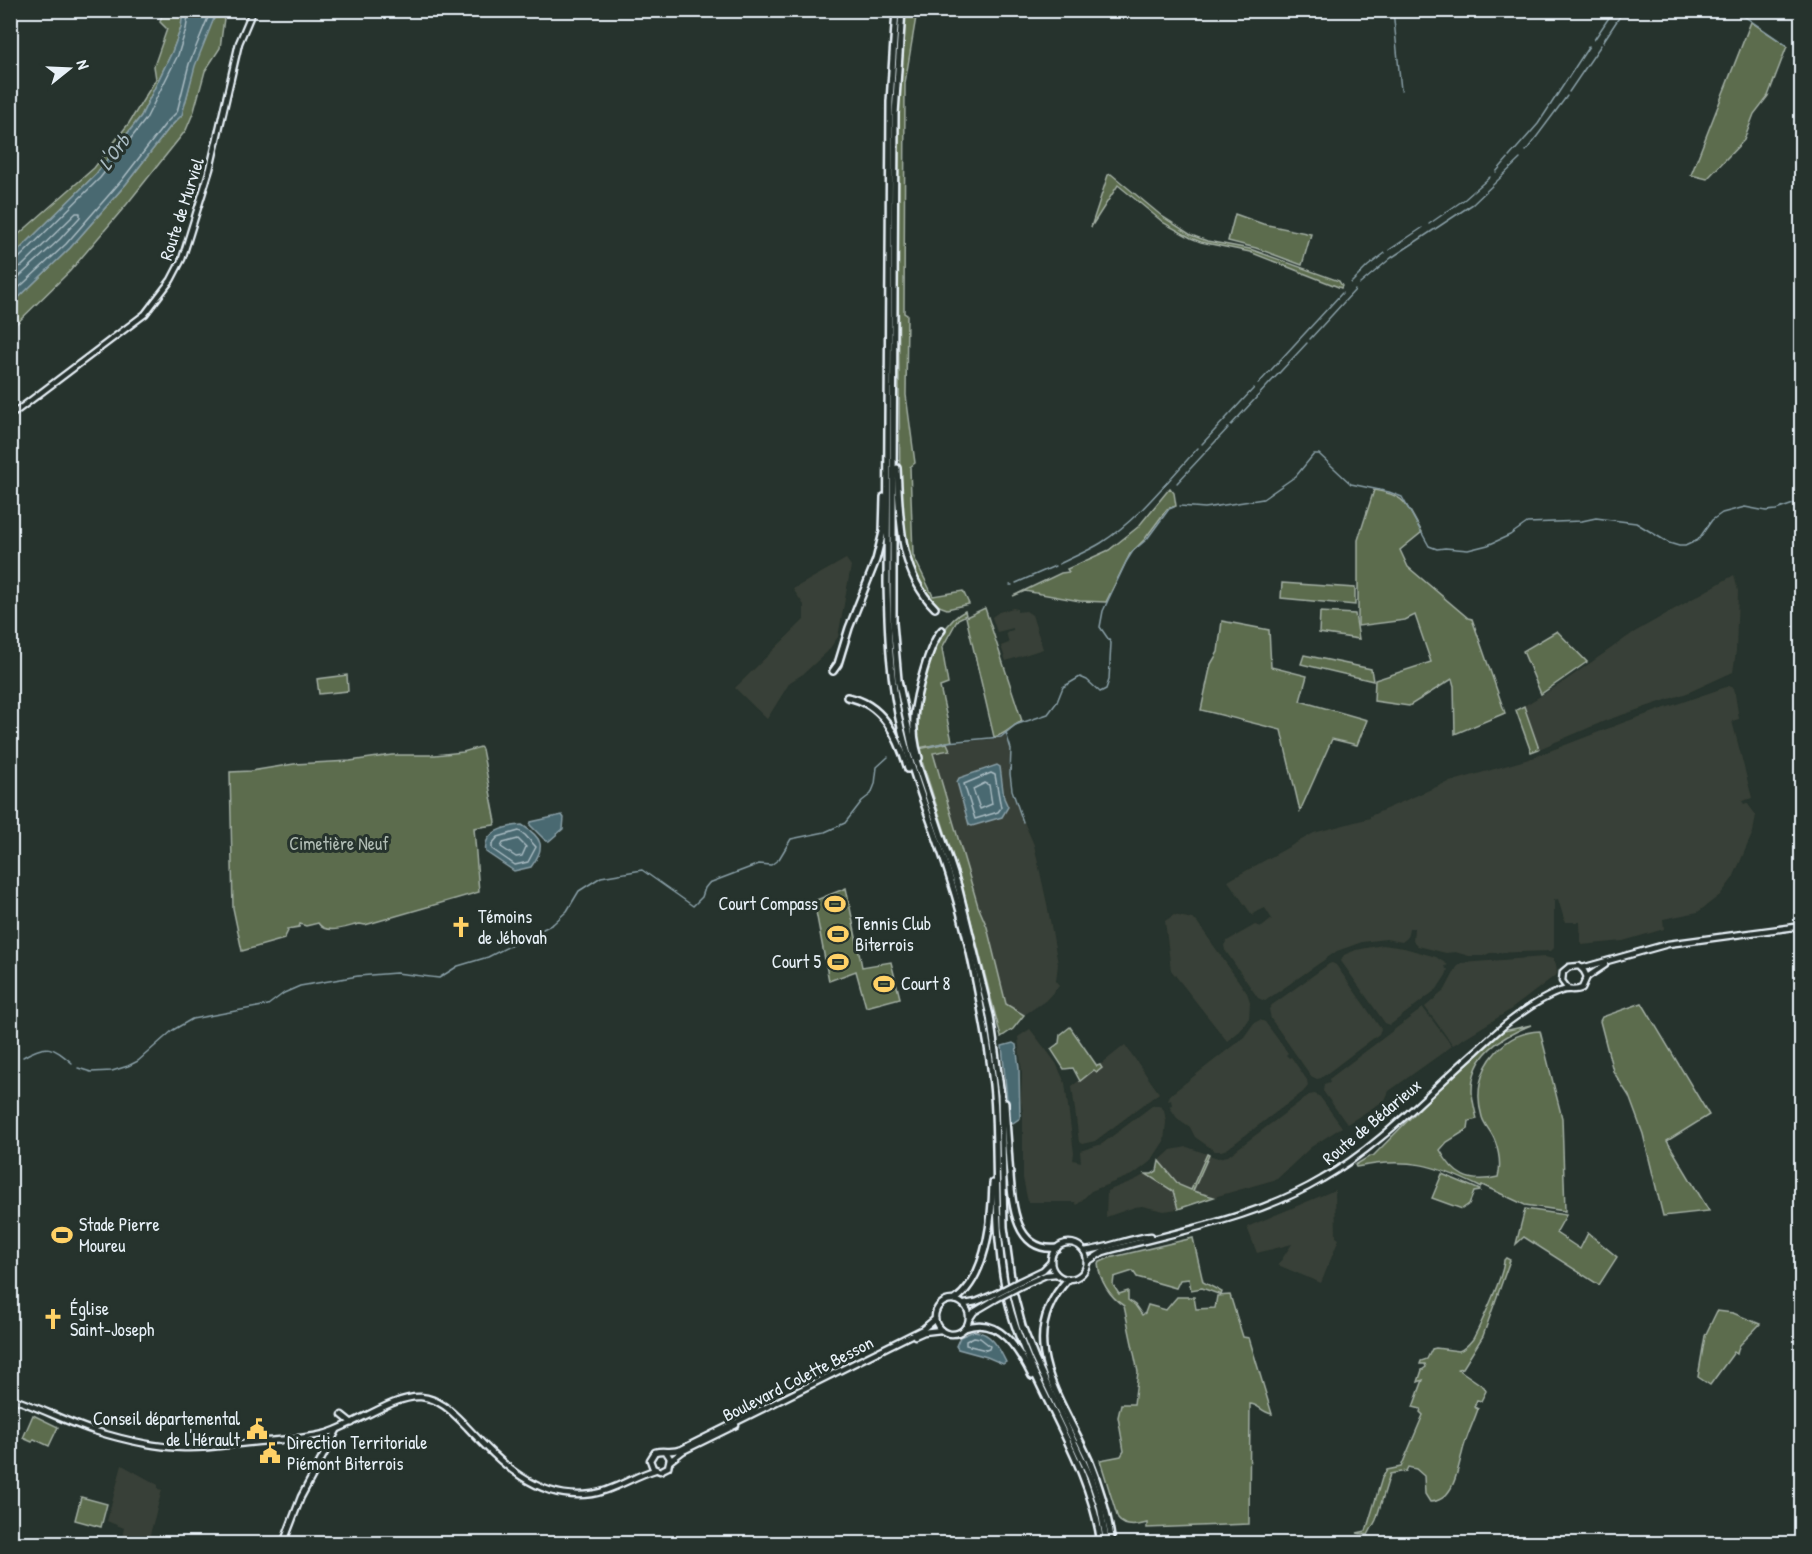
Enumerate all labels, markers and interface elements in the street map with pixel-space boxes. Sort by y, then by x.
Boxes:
north arrow [39,39,99,99]
text: N [71,57,95,72]
water label: L'Orb [92,127,137,175]
street label: Route de Murviel [153,154,210,263]
park label: Cimetière Neuf [289,831,389,856]
place label: Court Compass [718,891,818,916]
sports icon: Court Compass [823,892,847,916]
place label: Témoins de Jéhovah [478,904,547,950]
place label: Tennis Club Biterrois [855,911,931,957]
church icon: Témoins de Jéhovah [449,915,473,939]
sports icon: Tennis Club Biterrois [826,922,850,946]
place label: Court 5 [772,949,821,974]
sports icon: Court 5 [826,950,850,974]
place label: Court 8 [901,971,951,996]
sports icon: Court 8 [872,972,896,996]
street label: Route de Bédarieux [1317,1073,1427,1170]
place label: Stade Pierre Moureu [79,1212,160,1258]
sports icon: Stade Pierre Moureu [50,1223,74,1247]
place label: Église Saint-Joseph [70,1296,155,1342]
church icon: Église Saint-Joseph [41,1307,65,1331]
street label: Boulevard Colette Besson [718,1330,877,1427]
place label: Conseil départemental de l'Hérault [93,1406,241,1452]
public building icon: Conseil départemental de l'Hérault [245,1417,269,1441]
place label: Direction Territoriale Piémont Biterrois [287,1430,427,1476]
public building icon: Direction Territoriale Piémont Biterrois [258,1441,282,1465]

